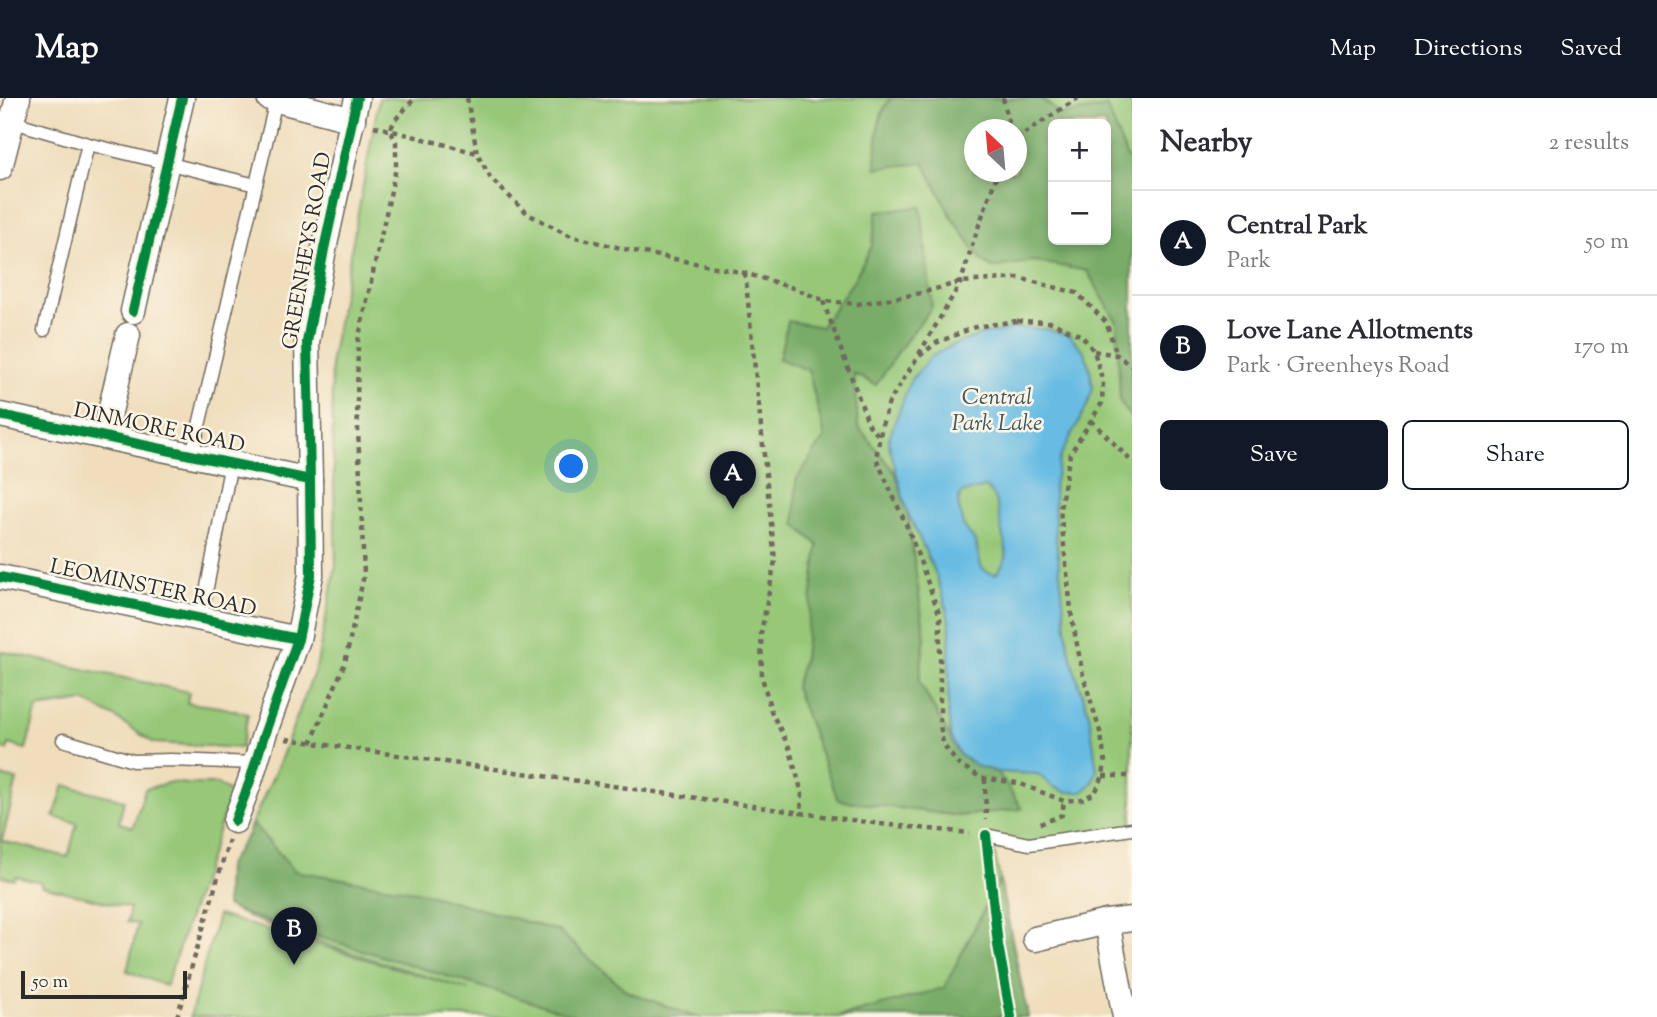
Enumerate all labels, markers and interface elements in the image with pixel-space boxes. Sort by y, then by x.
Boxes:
text: Map [35,25,99,73]
text: Map [1330,32,1376,66]
text: Directions [1414,32,1522,66]
text: Saved [1560,32,1622,66]
north arrow [964,119,1027,182]
map controls [1048,119,1111,245]
button: + [1048,119,1111,182]
text: Nearby [1160,122,1252,165]
text: 2 results [1549,127,1629,160]
street label: GREENHEYS ROAD [276,150,340,352]
button: − [1048,182,1111,245]
text: Central Park [1227,208,1368,245]
text: A [1174,226,1192,259]
text: 50 m [1585,226,1629,259]
text: Park [1227,245,1271,278]
text: Love Lane Allotments [1227,313,1473,350]
text: B [1176,331,1190,364]
text: 170 m [1574,331,1629,364]
text: Park · Greenheys Road [1227,350,1450,383]
water label: Central Park Lake [952,382,1042,441]
street label: DINMORE ROAD [71,396,247,462]
button: Save [1160,420,1388,490]
button: Share [1402,420,1629,490]
your location [554,449,588,483]
pin: A [710,451,756,509]
street label: LEOMINSTER ROAD [47,552,259,626]
pin: B [271,907,317,965]
scale bar [21,968,187,1000]
text: 50 m [32,969,68,996]

